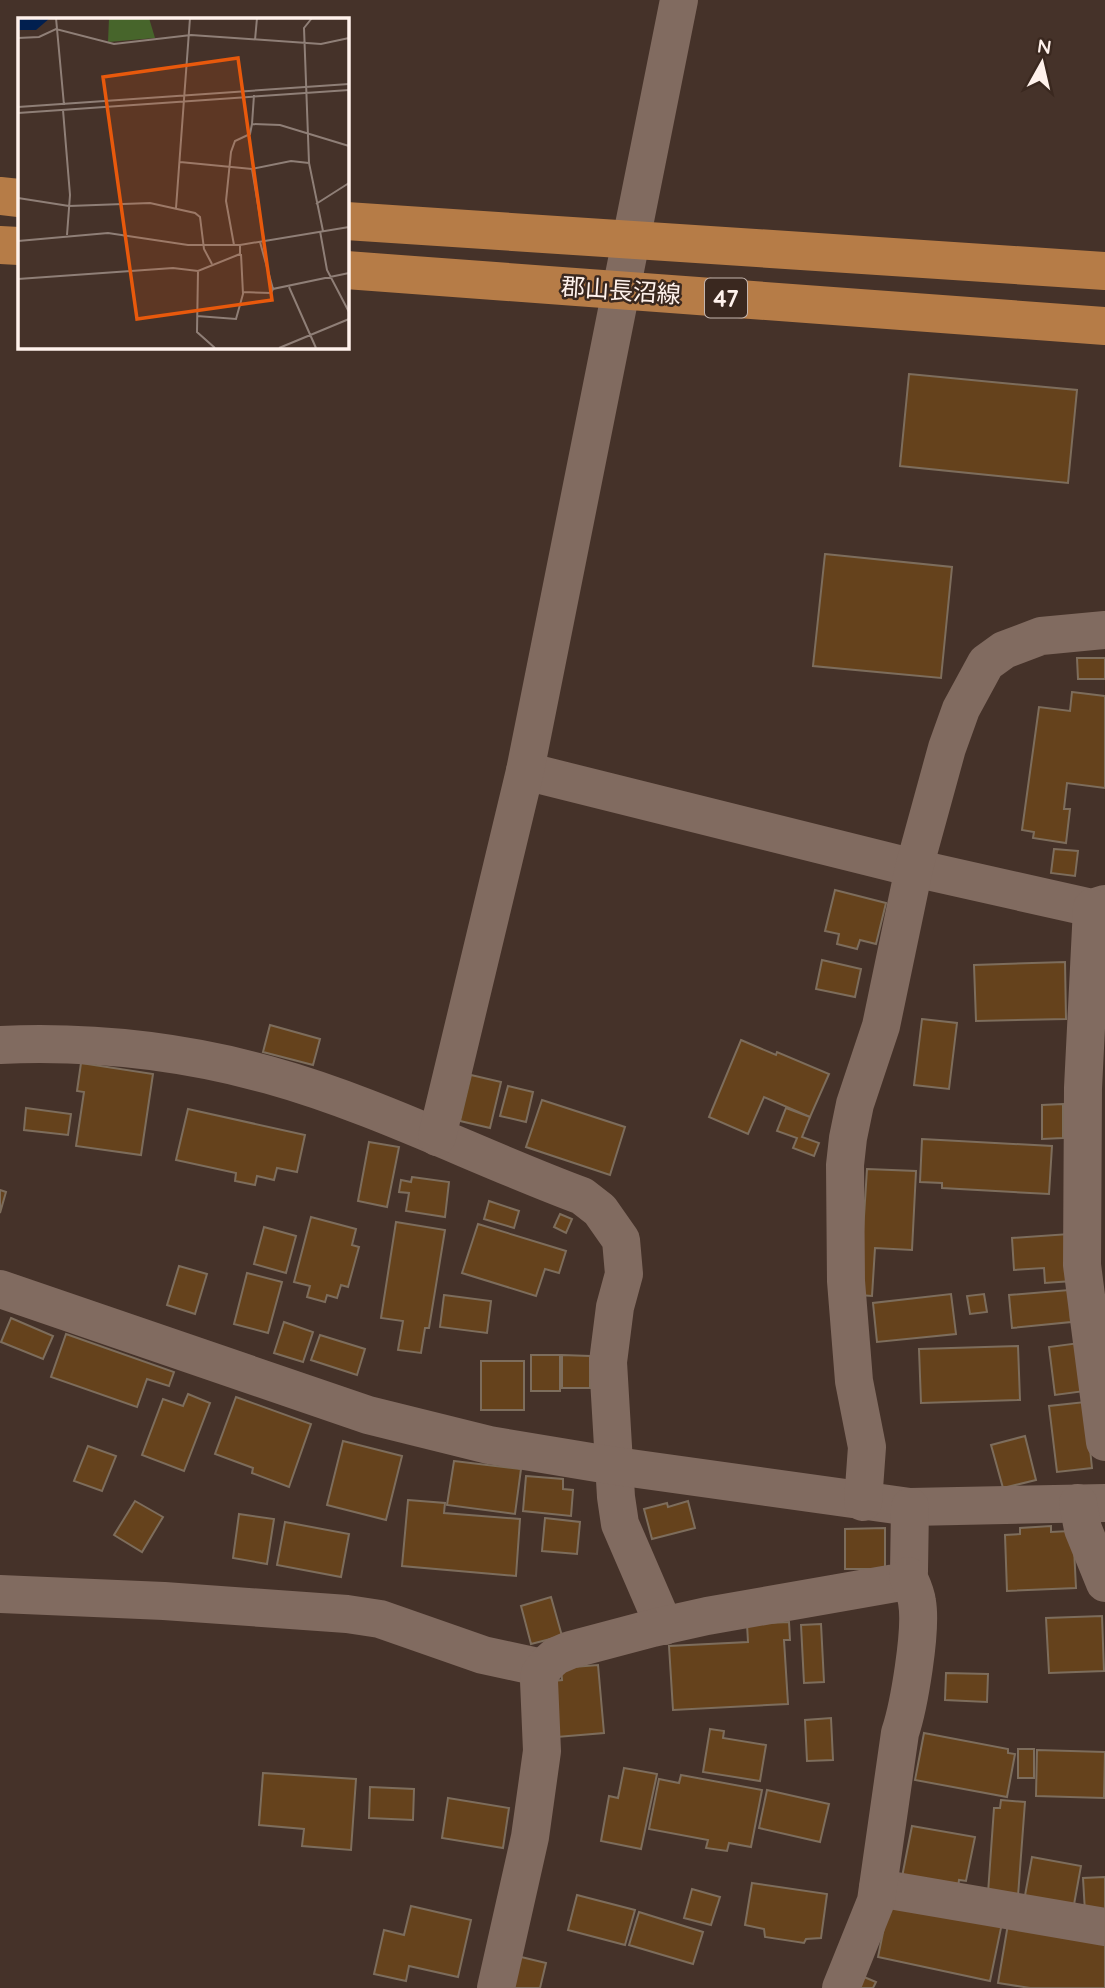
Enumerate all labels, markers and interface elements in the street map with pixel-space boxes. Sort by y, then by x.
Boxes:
inset map [18,18,348,348]
north arrow [1007,28,1077,98]
text: N [1036,33,1053,59]
street label: 郡山長沼線 [560,271,682,309]
road number: 47 [705,278,747,318]

